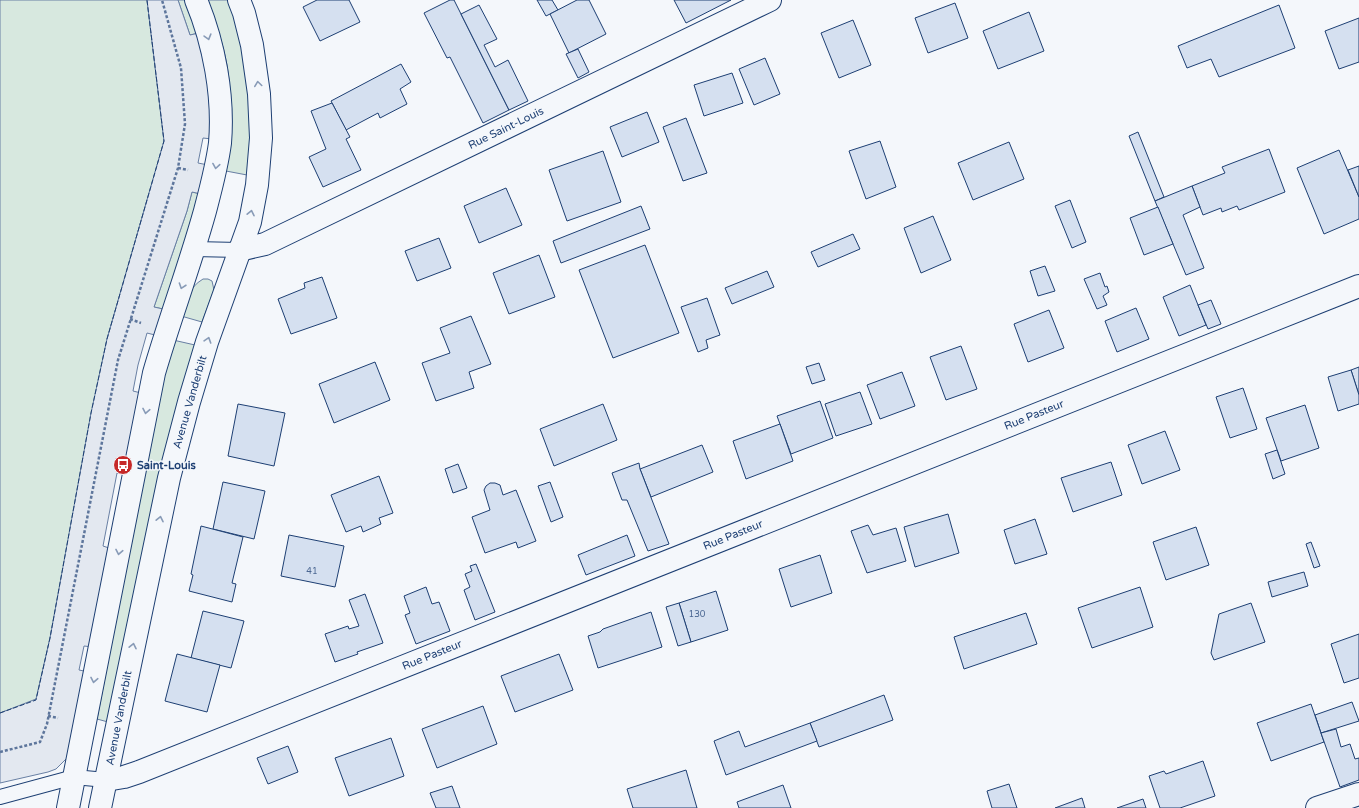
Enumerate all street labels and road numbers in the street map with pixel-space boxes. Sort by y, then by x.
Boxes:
street label: Rue Saint-Louis [466,104,546,152]
street label: Avenue Vanderbilt [171,354,209,450]
street label: Rue Pasteur [1002,397,1067,433]
street label: Rue Pasteur [701,517,766,553]
street label: Rue Pasteur [400,637,465,673]
street label: Avenue Vanderbilt [103,670,135,766]

